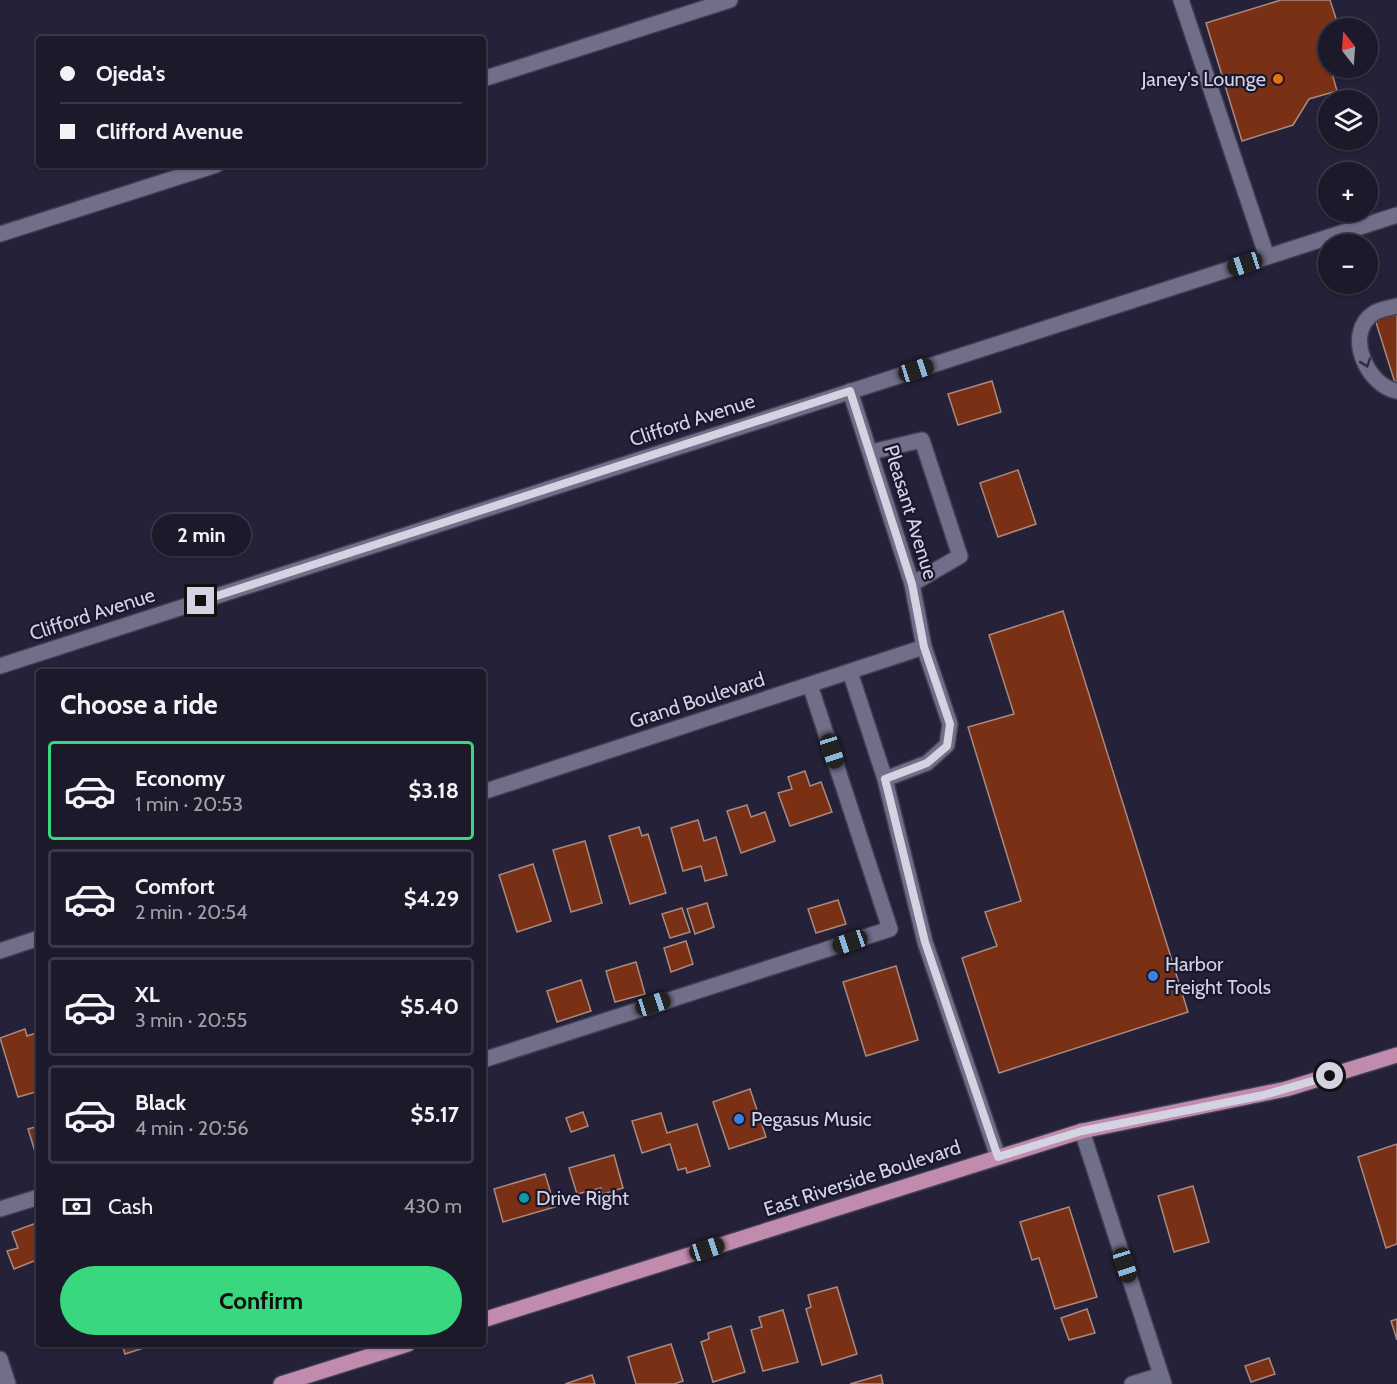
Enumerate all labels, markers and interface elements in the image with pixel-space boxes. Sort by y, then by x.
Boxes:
north arrow [1318,18,1378,78]
map controls [1318,18,1378,294]
text: Ojeda's [96,60,165,87]
place label: Janey's Lounge [1140,67,1266,91]
marker: Janey's Lounge [1271,72,1285,86]
button: layers [1318,90,1378,150]
text: Clifford Avenue [96,118,243,145]
button: + [1318,162,1378,222]
button: − [1318,234,1378,294]
car [1225,250,1265,278]
car [896,356,936,384]
one-way arrow [1359,357,1371,368]
street label: Clifford Avenue [626,388,758,452]
street label: Pleasant Avenue [879,442,943,582]
callout: 2 min [152,514,250,556]
text: 2 min [177,523,226,547]
street label: Clifford Avenue [26,582,158,646]
route end [187,587,214,614]
street label: Grand Boulevard [626,667,768,733]
text: Choose a ride [60,688,218,721]
car [818,731,846,771]
icon: car [63,764,117,818]
text: Economy [135,765,225,792]
text: $3.18 [408,777,459,804]
text: 1 min · 20:53 [135,792,243,816]
icon: car [63,872,117,926]
text: Comfort [135,873,214,900]
text: $4.29 [404,885,459,912]
text: 2 min · 20:54 [135,900,248,924]
car [830,928,870,956]
place label: Harbor Freight Tools [1165,952,1271,999]
marker: Harbor Freight Tools [1146,969,1160,983]
icon: car [63,980,117,1034]
text: XL [135,981,160,1008]
car [633,990,673,1018]
text: $5.40 [400,993,459,1020]
text: 3 min · 20:55 [135,1008,247,1032]
route start [1316,1062,1343,1089]
icon: car [63,1088,117,1142]
text: Black [135,1089,186,1116]
text: $5.17 [411,1101,459,1128]
place label: Pegasus Music [751,1107,872,1131]
marker: Pegasus Music [732,1112,746,1126]
text: 4 min · 20:56 [135,1116,249,1140]
street label: East Riverside Boulevard [761,1135,963,1221]
place label: Drive Right [536,1186,629,1210]
icon: cash [60,1190,93,1223]
marker: Drive Right [517,1191,531,1205]
text: Cash [108,1193,153,1220]
text: 430 m [404,1194,462,1218]
car [687,1235,727,1263]
car [1111,1245,1139,1285]
button: Confirm [60,1266,462,1335]

